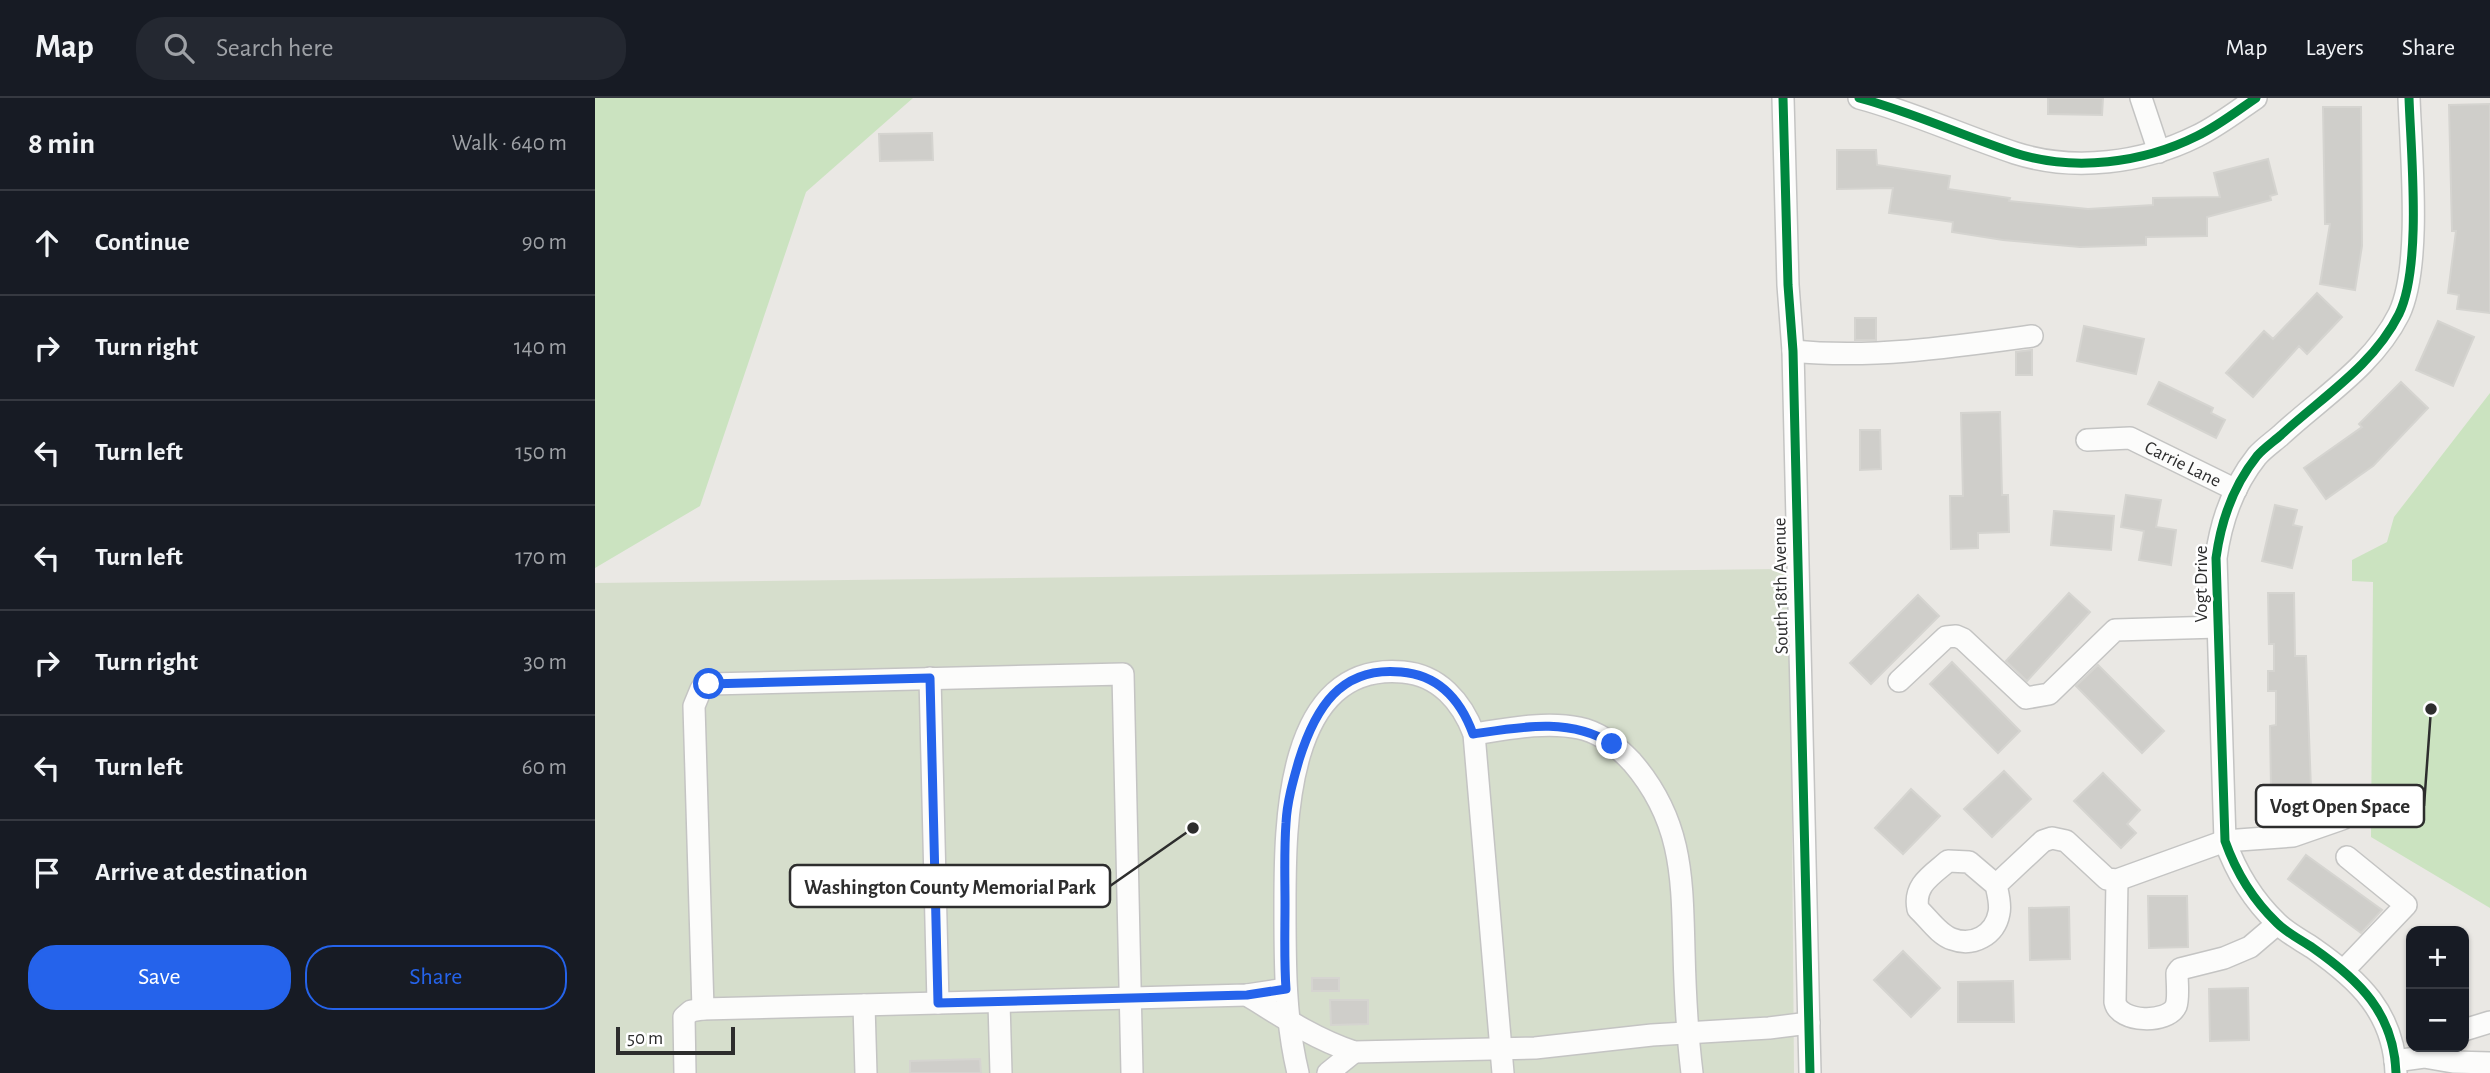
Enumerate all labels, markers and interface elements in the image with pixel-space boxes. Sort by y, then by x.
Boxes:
search box [136,17,626,80]
icon: search [160,29,198,67]
text: Map [35,31,94,64]
text: Search here [216,35,334,61]
text: Map [2225,36,2267,60]
text: Layers [2305,36,2364,60]
text: Share [2402,36,2455,60]
text: 8 min [28,129,95,159]
text: Walk · 640 m [452,132,567,155]
icon: ahead [28,224,66,262]
text: Continue [95,229,190,255]
text: 90 m [522,231,567,254]
icon: right [28,329,66,367]
text: Turn right [95,334,198,360]
text: 140 m [514,336,567,359]
icon: left [28,434,66,472]
street label: Carrie Lane [2142,437,2224,491]
text: Turn left [95,439,183,465]
text: 150 m [515,441,567,464]
street label: South 18th Avenue [1770,518,1792,654]
icon: left [28,539,66,577]
text: Turn left [95,544,183,570]
street label: Vogt Drive [2192,545,2211,623]
text: 170 m [515,546,567,569]
icon: right [28,644,66,682]
text: Turn right [95,649,198,675]
text: 30 m [523,651,567,674]
route start [693,668,724,699]
route end [1596,728,1627,759]
icon: left [28,749,66,787]
text: Turn left [95,754,183,780]
text: 60 m [522,756,567,779]
callout: Vogt Open Space [2256,785,2424,827]
text: Vogt Open Space [2270,796,2410,817]
icon: arrive [28,854,66,892]
text: Arrive at destination [95,859,308,885]
callout: Washington County Memorial Park [790,865,1110,907]
text: Washington County Memorial Park [804,877,1097,898]
map controls [2406,926,2469,1052]
button: + [2406,926,2469,989]
button: Save [28,945,291,1010]
button: Share [305,945,567,1010]
button: − [2406,989,2469,1052]
scale bar [616,1024,735,1056]
text: 50 m [627,1029,663,1048]

